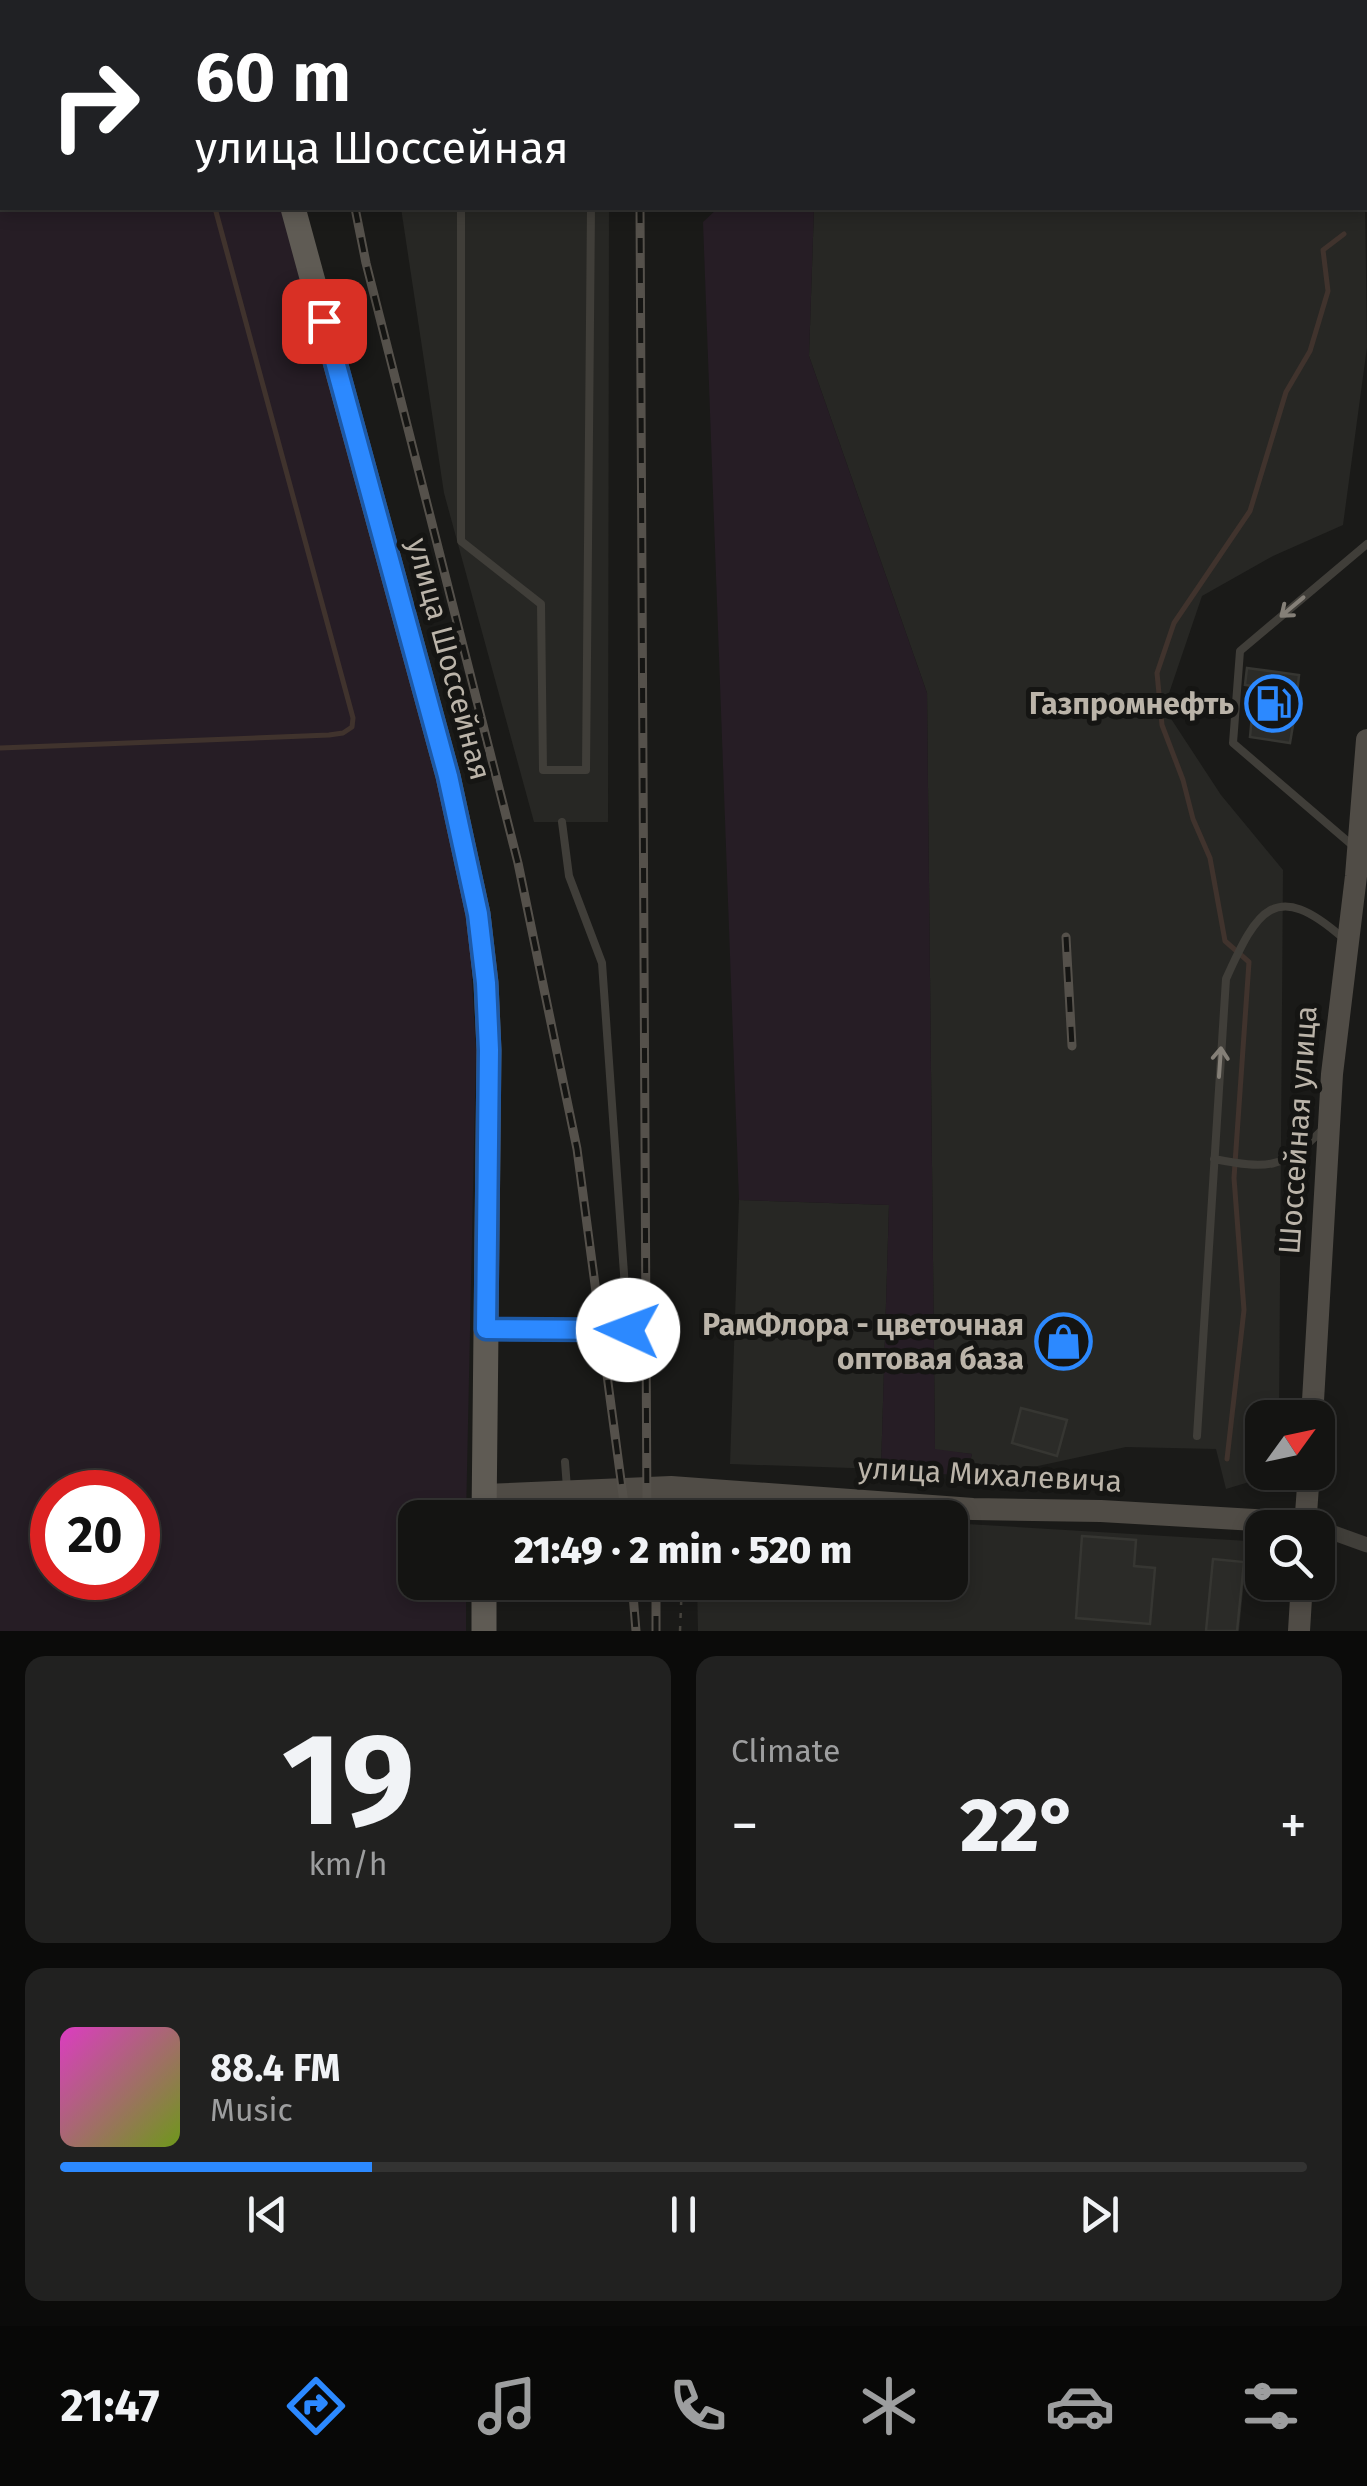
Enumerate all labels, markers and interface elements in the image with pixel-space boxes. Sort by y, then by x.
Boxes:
text: 60 m [195,36,351,120]
icon: right [30,40,160,170]
text: улица Шоссейная [195,121,569,175]
pin [282,279,367,364]
icon: arrive [297,294,352,349]
street label: улица Шоссейная [399,534,499,784]
one-way arrow [1280,595,1306,617]
fuel station icon: Газпромнефть [1243,674,1303,734]
place label: Газпромнефть [1029,686,1234,722]
street label: Шоссейная улица [1271,1004,1325,1256]
one-way arrow [1211,1046,1230,1079]
position arrow [576,1278,680,1382]
place label: РамФлора - цветочная оптовая база [702,1307,1024,1377]
shop icon: РамФлора - цветочная оптовая база [1033,1312,1093,1372]
north arrow [1245,1400,1335,1490]
map controls [1245,1400,1335,1600]
street label: улица Михалевича [857,1450,1123,1500]
speed limit sign: 20 [30,1470,160,1600]
button: search [1245,1510,1335,1600]
text: 21:49 · 2 min · 520 m [514,1527,852,1573]
text: 19 [281,1702,415,1858]
text: Climate [731,1732,840,1770]
text: 22° [960,1781,1078,1871]
text: − [731,1793,759,1859]
text: + [1280,1793,1307,1859]
text: km/h [308,1845,388,1883]
text: 88.4 FM [210,2045,340,2091]
text: Music [210,2091,293,2129]
icon: previous [240,2187,295,2242]
icon: pause [656,2187,711,2242]
icon: next [1072,2187,1127,2242]
icon: directions [281,2371,351,2441]
icon: music [472,2371,542,2441]
icon: phone [663,2371,733,2441]
icon: climate [854,2371,924,2441]
icon: car [1045,2371,1115,2441]
icon: filters [1236,2371,1306,2441]
text: 21:47 [61,2379,160,2433]

